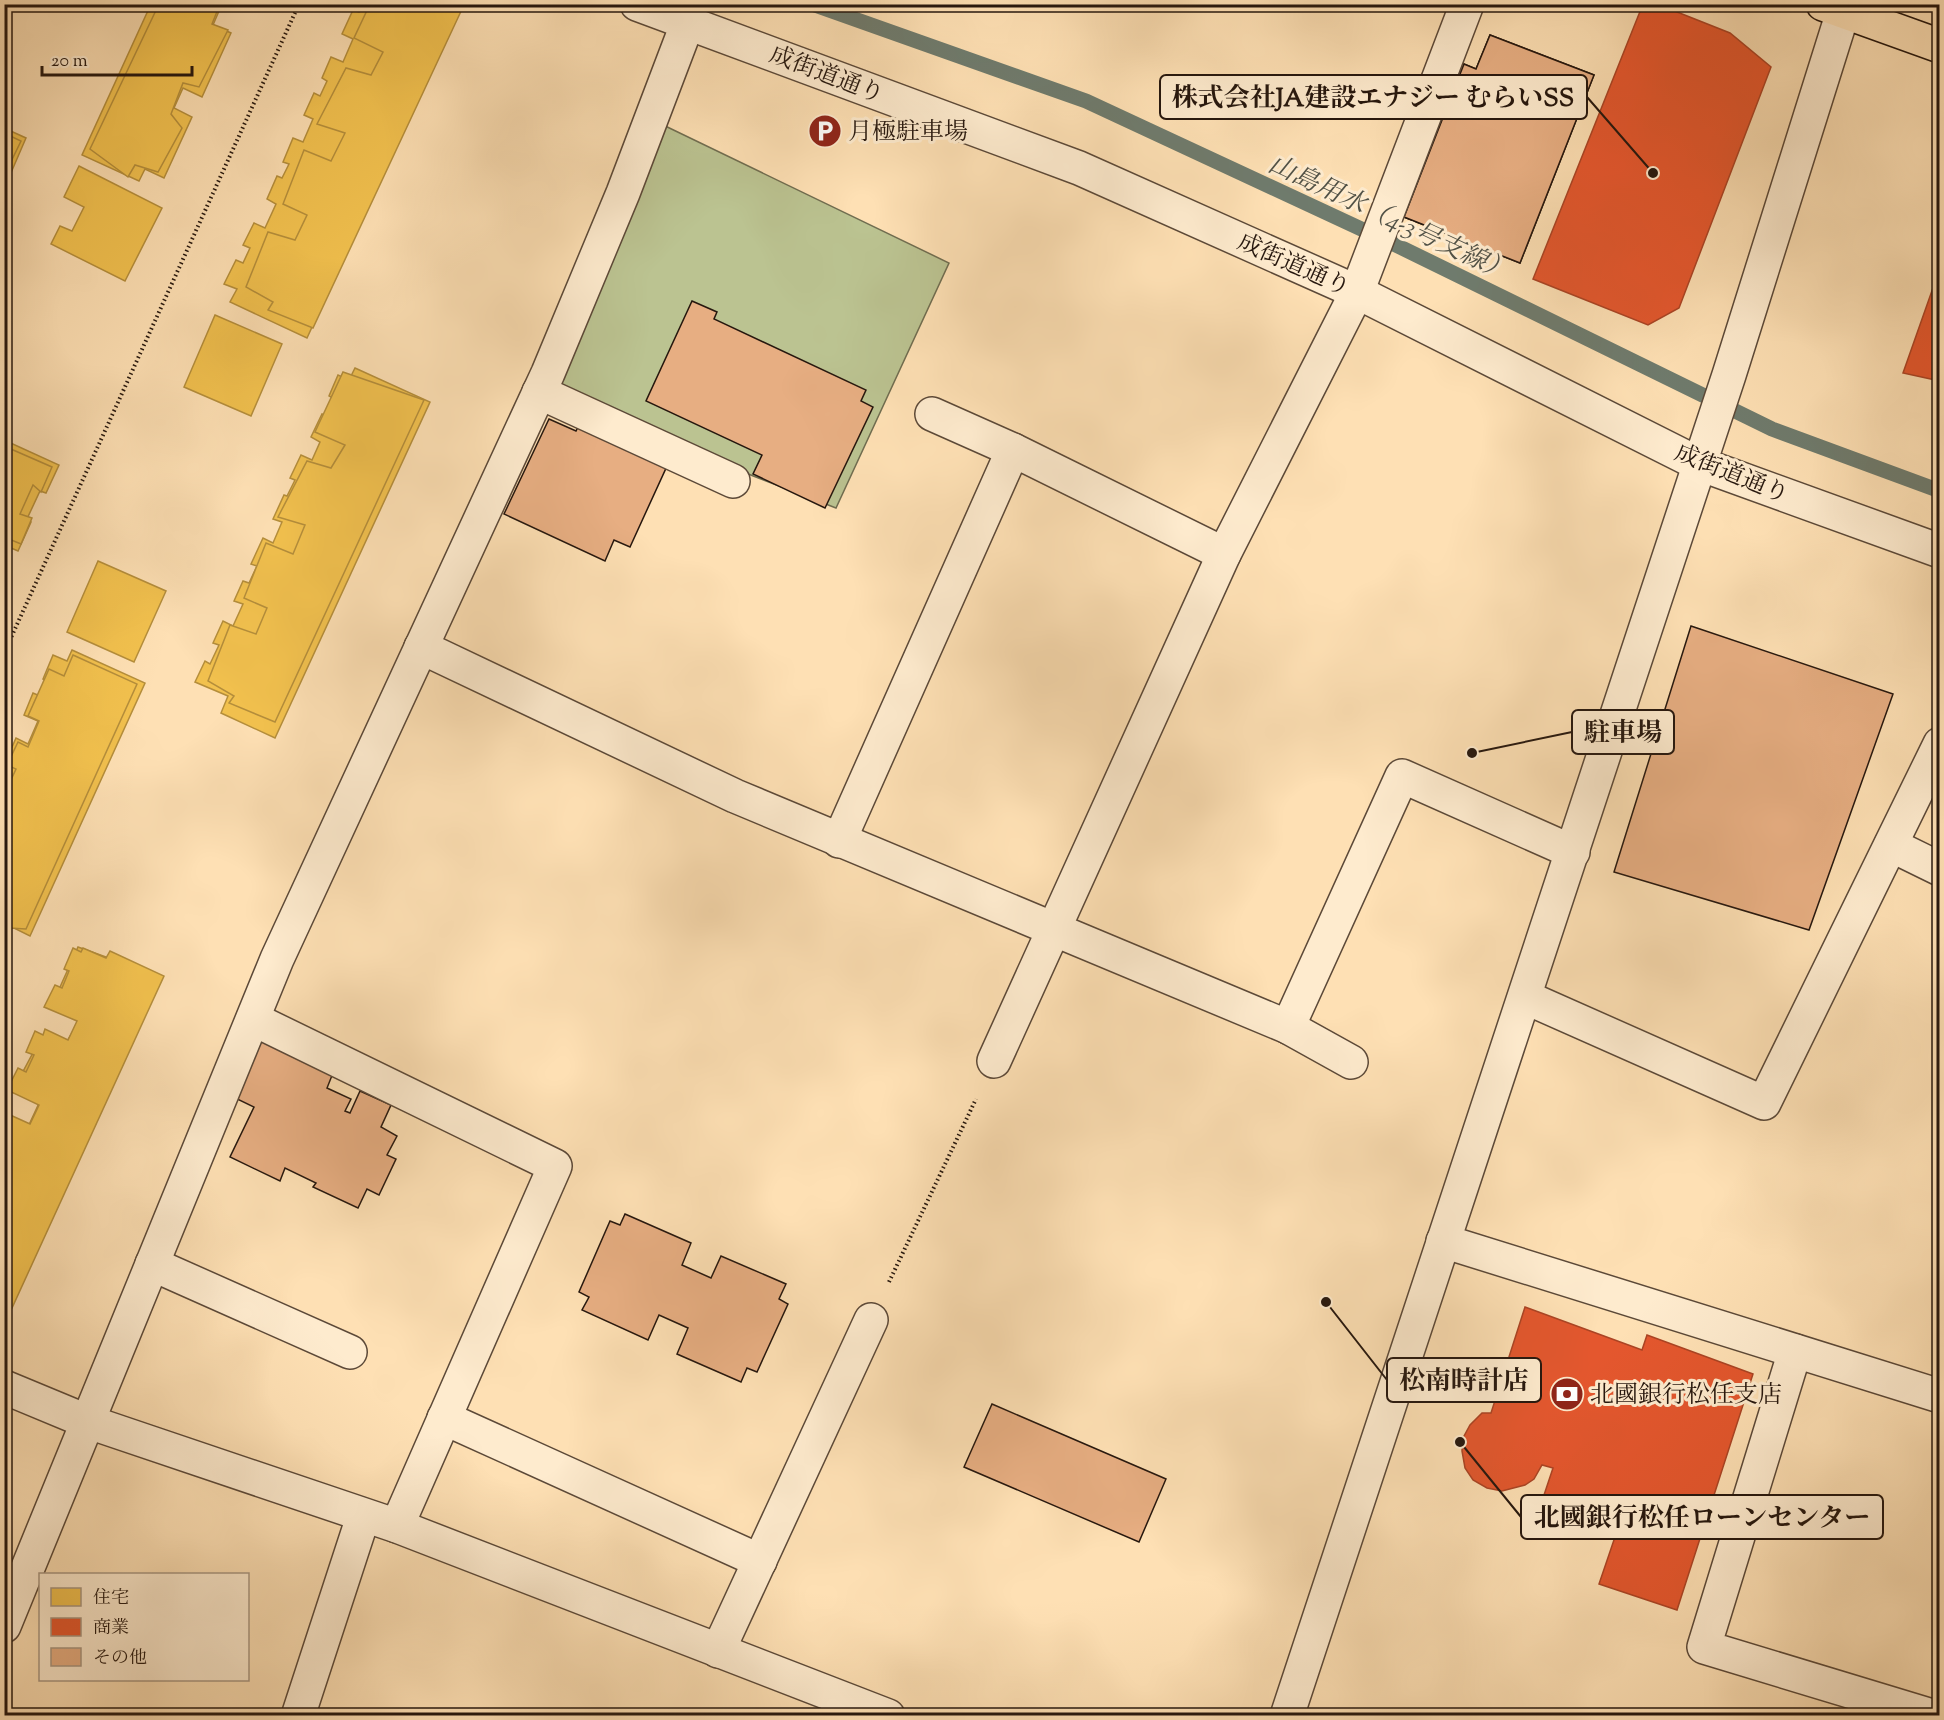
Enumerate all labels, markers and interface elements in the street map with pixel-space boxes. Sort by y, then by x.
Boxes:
street label: 成街道通り [764,38,888,113]
scale bar [42,39,192,77]
text: 20 m [51,49,88,75]
callout: 株式会社JA建設エナジー むらいSS [1160,75,1587,119]
text: 株式会社JA建設エナジー むらいSS [1172,81,1574,118]
parking icon: 月極駐車場 [807,113,843,149]
place label: 月極駐車場 [848,116,968,150]
water label: 山島用水（4-3号支線） [1262,147,1516,292]
street label: 成街道通り [1231,226,1355,306]
street label: 成街道通り [1669,437,1793,513]
callout: 駐車場 [1572,710,1674,754]
text: 駐車場 [1584,716,1662,753]
callout: 松南時計店 [1387,1358,1541,1402]
text: 松南時計店 [1399,1364,1529,1401]
bank icon: 北國銀行松任支店 [1549,1376,1585,1412]
place label: 北國銀行松任支店 [1590,1379,1782,1413]
callout: 北國銀行松任ローンセンター [1521,1495,1883,1539]
text: 北國銀行松任ローンセンター [1534,1501,1870,1538]
legend [39,1573,249,1681]
text: 住宅 [93,1586,129,1612]
text: 商業 [93,1616,129,1642]
text: その他 [93,1646,147,1672]

